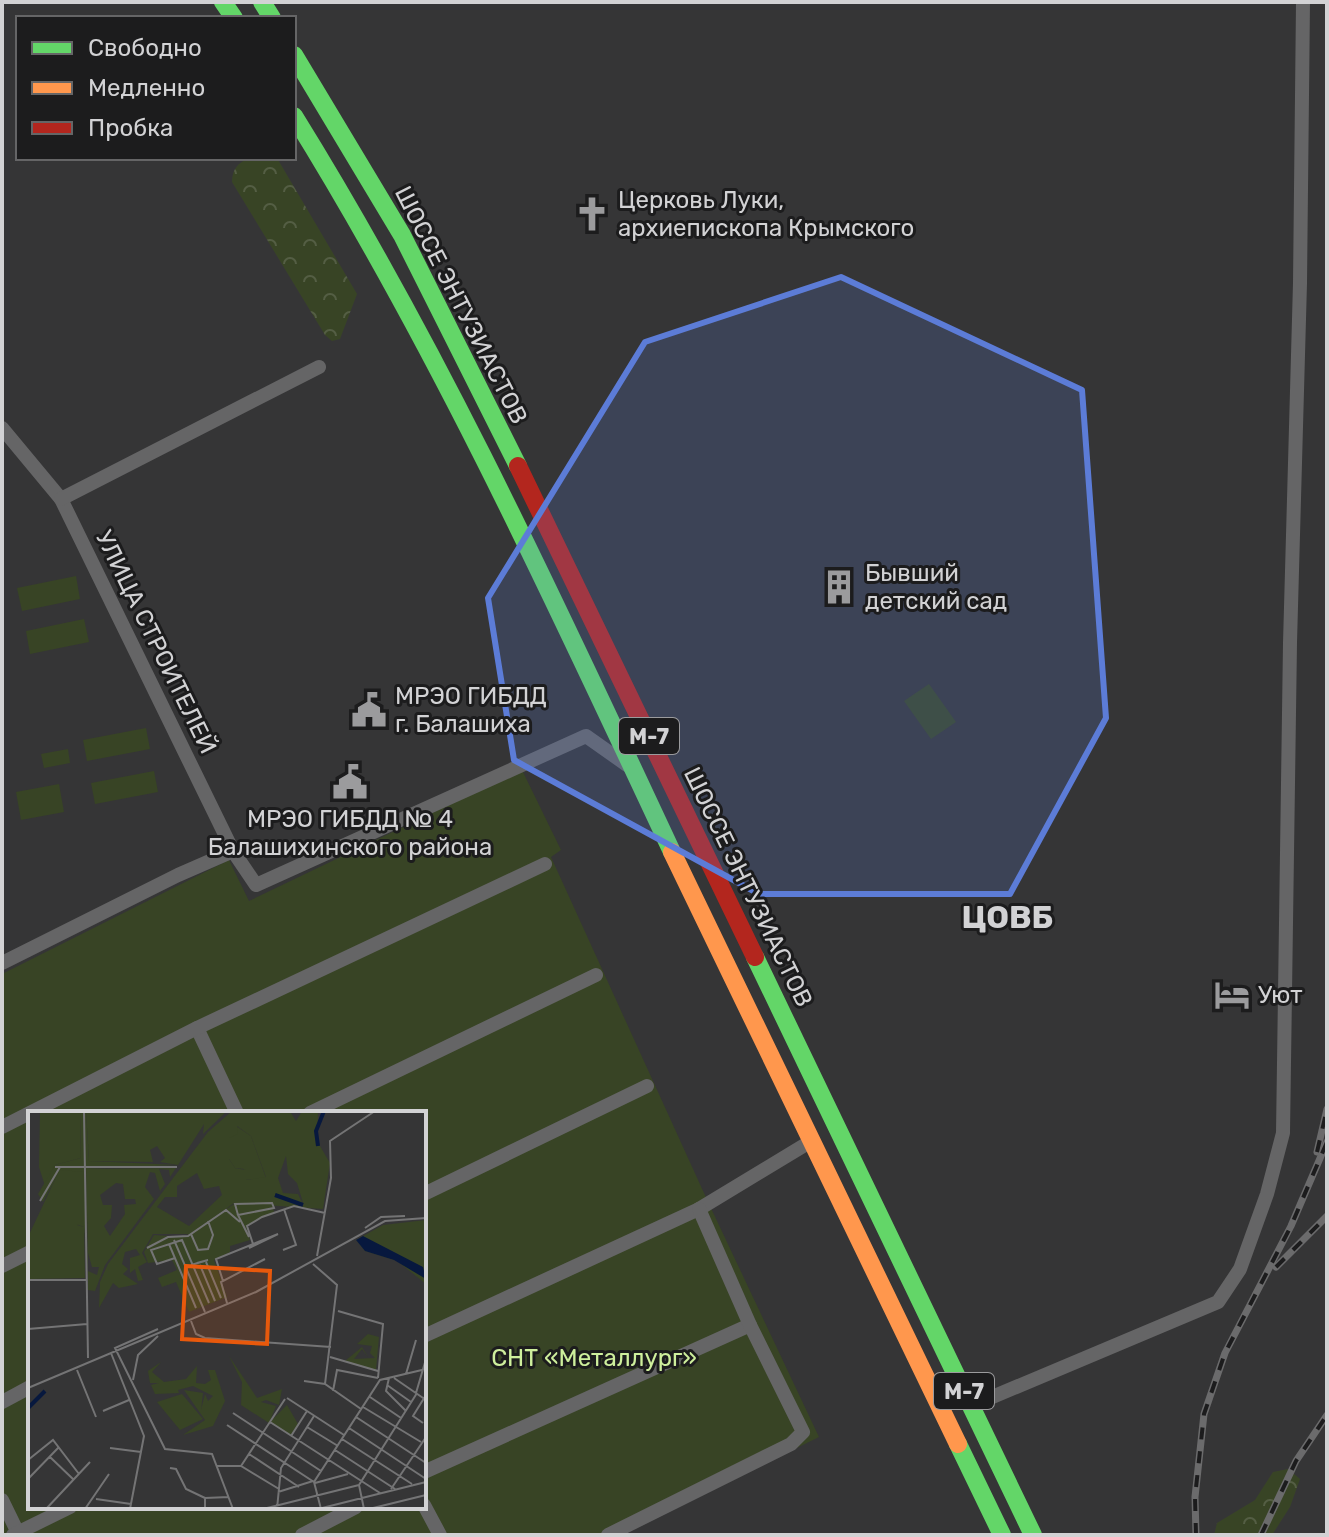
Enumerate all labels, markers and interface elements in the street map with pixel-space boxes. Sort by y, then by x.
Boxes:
legend [16,16,296,160]
text: Свободно [88,34,202,62]
text: Медленно [88,74,205,102]
text: Пробка [88,114,173,142]
street label: ШОССЕ ЭНТУЗИАСТОВ [389,181,533,429]
place label: Церковь Луки, архиепископа Крымского [618,186,914,242]
church icon: Церковь Луки, архиепископа Крымского [573,195,611,233]
street label: УЛИЦА СТРОИТЕЛЕЙ [90,526,222,758]
place label: Бывший детский сад [865,559,1007,615]
building icon: Бывший детский сад [820,568,858,606]
place label: МРЭО ГИБДД г. Балашиха [395,682,547,738]
public building icon: МРЭО ГИБДД г. Балашиха [350,691,388,729]
road number: М-7 [619,718,679,754]
public building icon: МРЭО ГИБДД № 4 Балашихинского района [331,763,369,801]
street label: ШОССЕ ЭНТУЗИАСТОВ [678,763,818,1011]
place label: МРЭО ГИБДД № 4 Балашихинского района [208,805,492,861]
district label: ЦОВБ [961,898,1053,936]
hotel icon: Уют [1213,976,1251,1014]
place label: Уют [1258,981,1303,1009]
inset map [28,1111,426,1509]
park label: СНТ «Металлург» [491,1344,697,1372]
road number: М-7 [934,1373,994,1409]

